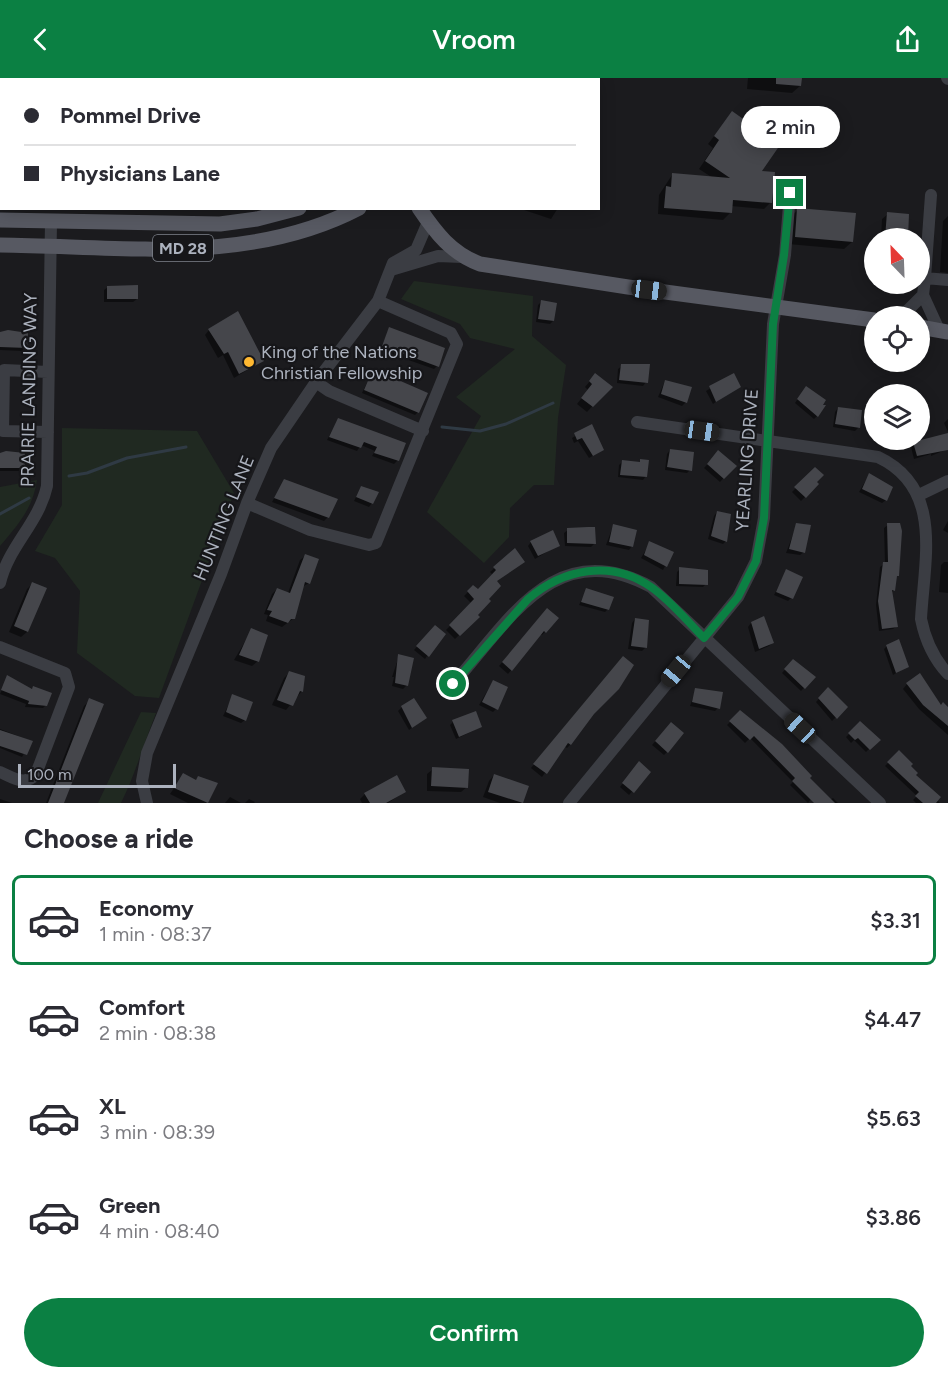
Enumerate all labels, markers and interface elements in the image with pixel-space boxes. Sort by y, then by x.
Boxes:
icon: back [24,23,57,56]
text: Vroom [432,23,516,56]
icon: share [891,23,924,56]
text: Pommel Drive [60,102,201,129]
callout: 2 min [740,106,840,148]
text: 2 min [766,115,815,139]
text: Physicians Lane [60,160,220,187]
route end [776,179,803,206]
north arrow [864,228,930,294]
map controls [864,228,930,450]
road number: MD 28 [153,235,213,261]
car [630,279,668,301]
street label: PRAIRIE LANDING WAY [16,293,42,487]
button: locate [864,306,930,372]
place label: King of the Nations Christian Fellowship [261,341,422,384]
marker: King of the Nations Christian Fellowship [242,355,256,369]
button: layers [864,384,930,450]
street label: YEARLING DRIVE [731,388,763,532]
car [683,420,721,442]
street label: HUNTING LANE [189,452,259,584]
car [658,651,694,691]
route start [439,670,466,697]
car [781,709,819,747]
scale bar [18,761,176,788]
text: 100 m [27,765,72,784]
text: Choose a ride [24,822,193,855]
icon: car [27,893,81,947]
text: Economy [99,895,194,922]
text: $3.31 [870,907,921,934]
text: 1 min · 08:37 [99,922,212,946]
icon: car [27,992,81,1046]
text: Comfort [99,994,185,1021]
text: $4.47 [864,1006,921,1033]
text: 2 min · 08:38 [99,1021,216,1045]
icon: car [27,1091,81,1145]
text: XL [99,1093,126,1120]
text: $5.63 [866,1105,921,1132]
text: 3 min · 08:39 [99,1120,215,1144]
icon: car [27,1190,81,1244]
text: Green [99,1192,161,1219]
text: $3.86 [865,1204,921,1231]
text: 4 min · 08:40 [99,1219,220,1243]
button: Confirm [24,1298,924,1367]

